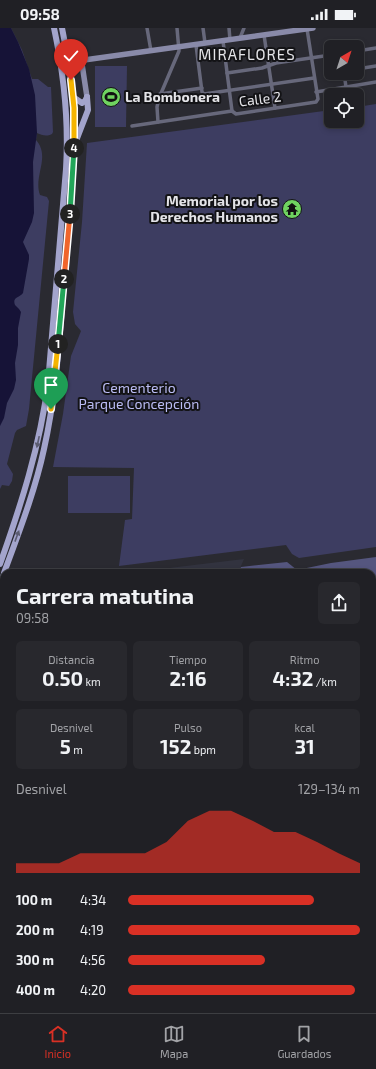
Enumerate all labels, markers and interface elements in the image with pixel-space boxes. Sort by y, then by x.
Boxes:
text: 09:58 [20,5,60,23]
pin [54,39,88,80]
north arrow [324,40,364,80]
map controls [324,40,364,128]
icon: check [60,45,82,67]
district label: MIRAFLORES [198,45,296,63]
sports icon: La Bombonera [100,86,122,108]
street label: Calle 2 [238,87,282,110]
place label: La Bombonera [125,88,220,105]
button: locate [324,88,364,128]
pin: 4 [64,138,84,158]
text: 4 [70,141,78,154]
place label: Memorial por los Derechos Humanos [150,192,278,225]
temple icon: Memorial por los Derechos Humanos [281,198,303,220]
pin: 3 [60,204,80,224]
text: 3 [67,207,73,220]
pin: 2 [54,269,74,289]
text: 2 [61,272,67,285]
pin: 1 [48,334,68,354]
text: 1 [56,337,60,350]
pin [34,368,68,409]
icon: arrive [40,374,62,396]
park label: Cementerio Parque Concepción [79,379,199,412]
one-way arrow [35,436,41,449]
one-way arrow [15,530,21,542]
text: Carrera matutina [16,582,194,608]
button: share [318,582,360,624]
text: 09:58 [16,610,49,626]
text: Distancia [48,653,95,666]
text: Tiempo [169,653,207,666]
text: Ritmo [290,653,319,666]
text: 0.50 [42,666,83,690]
text: 2:16 [169,666,207,690]
text: 4:32 [273,666,313,690]
text: km [83,675,101,688]
text: /km [313,675,337,688]
text: Desnivel [50,721,93,734]
text: Pulso [174,721,202,734]
text: kcal [295,721,315,734]
text: 5 [60,734,71,758]
text: 152 [160,734,191,758]
text: 31 [295,734,315,758]
text: m [71,743,83,756]
text: bpm [191,743,216,756]
text: Desnivel [16,781,67,797]
text: 129–134 m [298,781,360,797]
text: 100 m [16,892,52,908]
text: 4:34 [80,892,106,908]
text: 200 m [16,922,54,938]
text: 4:19 [80,922,104,938]
text: 300 m [16,952,54,968]
text: 4:56 [80,952,105,968]
text: 400 m [16,982,55,998]
text: 4:20 [80,982,106,998]
tab: Inicio [45,1023,71,1060]
tab: Mapa [160,1023,188,1060]
tab: Guardados [277,1023,331,1060]

